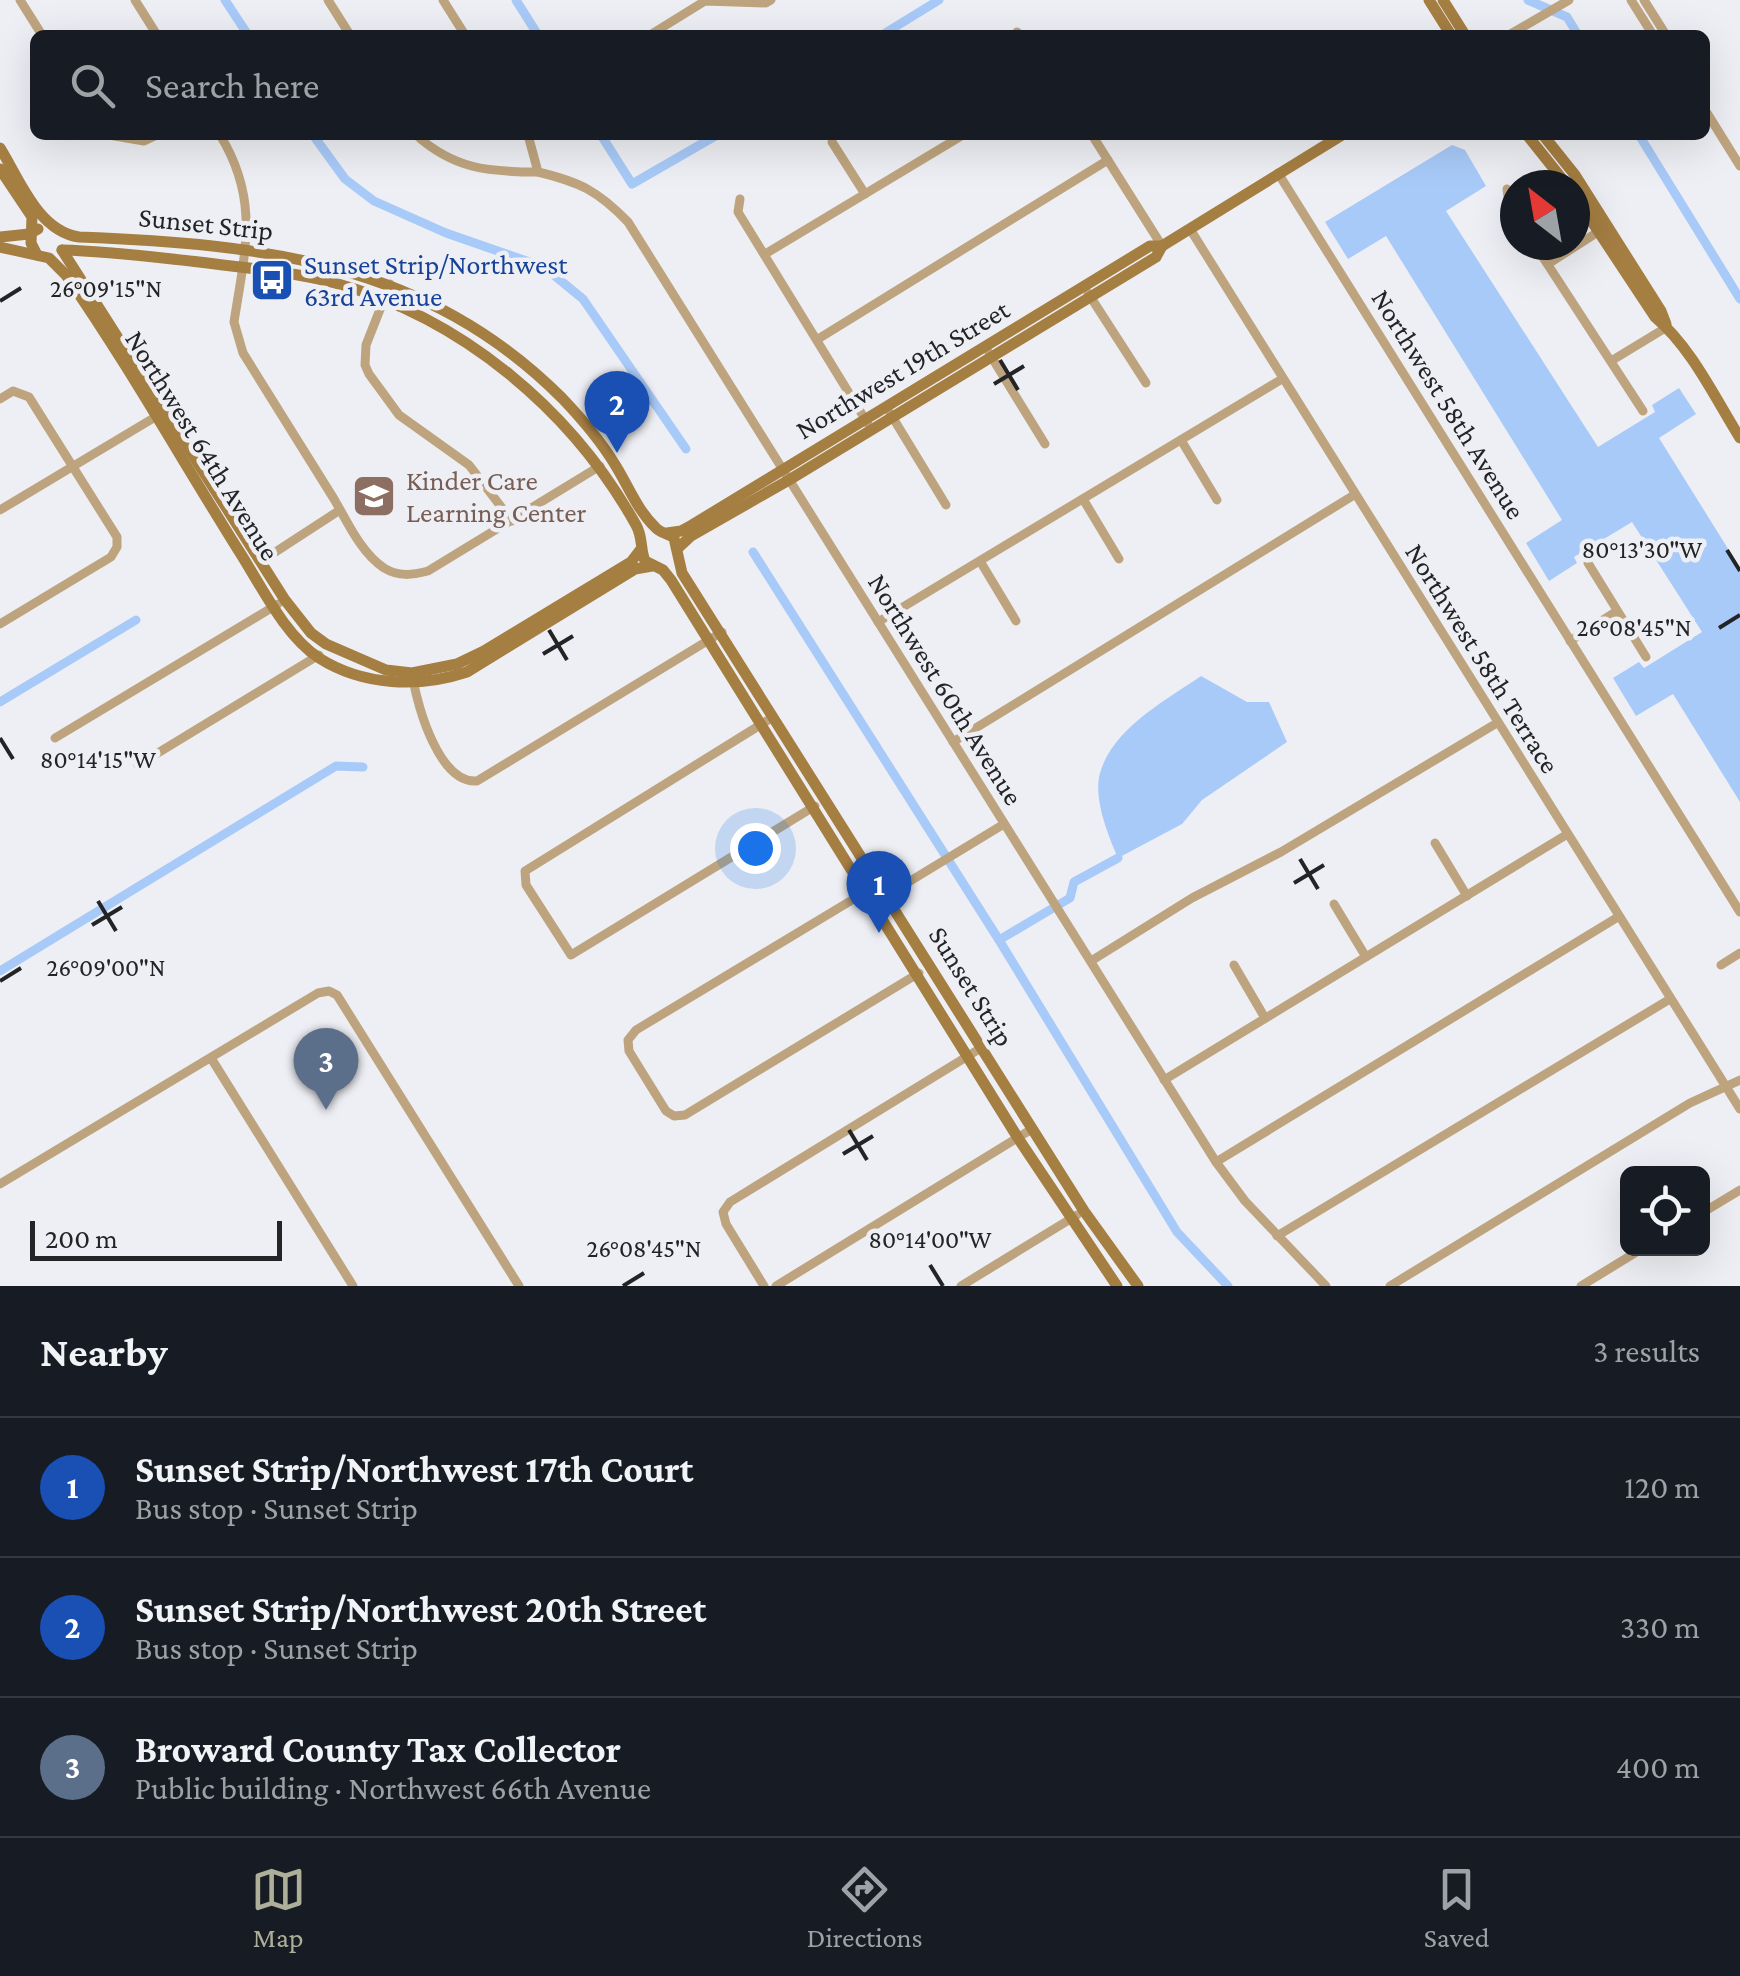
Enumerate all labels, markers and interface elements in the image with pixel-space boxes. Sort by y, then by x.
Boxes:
search box [30,30,1710,140]
icon: search [65,58,120,113]
text: Search here [145,64,319,106]
north arrow [1500,170,1590,260]
street label: Sunset Strip [137,201,275,246]
place label: Sunset Strip/Northwest 63rd Avenue [304,249,568,312]
bus stop icon: Sunset Strip/Northwest 63rd Avenue [249,257,295,303]
text: 26°09'15"N [50,275,162,302]
street label: Northwest 58th Avenue [1365,284,1532,525]
street label: Northwest 19th Street [790,293,1015,445]
street label: Northwest 64th Avenue [119,325,286,566]
pin: 2 [584,370,650,453]
place label: Kinder Care Learning Center [406,465,586,528]
school or university icon: Kinder Care Learning Center [351,473,397,519]
text: 80°13'30"W [1582,536,1702,563]
street label: Northwest 58th Terrace [1399,538,1566,779]
street label: Northwest 60th Avenue [862,568,1029,811]
text: 26°08'45"N [1576,614,1692,641]
text: 80°14'15"W [40,746,156,773]
your location [730,823,781,874]
pin: 1 [846,850,912,933]
street label: Sunset Strip [923,921,1021,1052]
text: 26°09'00"N [47,954,165,981]
pin: 3 [294,1028,358,1110]
map controls [1620,1166,1710,1256]
button: locate [1620,1166,1710,1256]
scale bar [30,1216,282,1260]
text: 200 m [45,1223,118,1254]
text: 80°14'00"W [868,1226,992,1253]
text: 26°08'45"N [586,1235,702,1262]
text: Nearby [40,1328,168,1375]
text: 3 results [1593,1333,1700,1369]
text: Sunset Strip/Northwest 17th Court [135,1448,693,1490]
text: 1 [67,1469,78,1505]
text: 120 m [1624,1469,1700,1505]
text: Bus stop · Sunset Strip [135,1490,418,1526]
text: Sunset Strip/Northwest 20th Street [135,1588,706,1630]
text: 2 [64,1609,81,1645]
text: 330 m [1620,1609,1700,1645]
text: Bus stop · Sunset Strip [135,1630,418,1666]
text: Broward County Tax Collector [135,1728,621,1770]
text: 3 [65,1749,80,1785]
text: 400 m [1616,1749,1700,1785]
text: Public building · Northwest 66th Avenue [135,1770,651,1806]
tab: Map [251,1862,306,1953]
tab: Directions [807,1862,923,1953]
tab: Saved [1424,1862,1489,1953]

